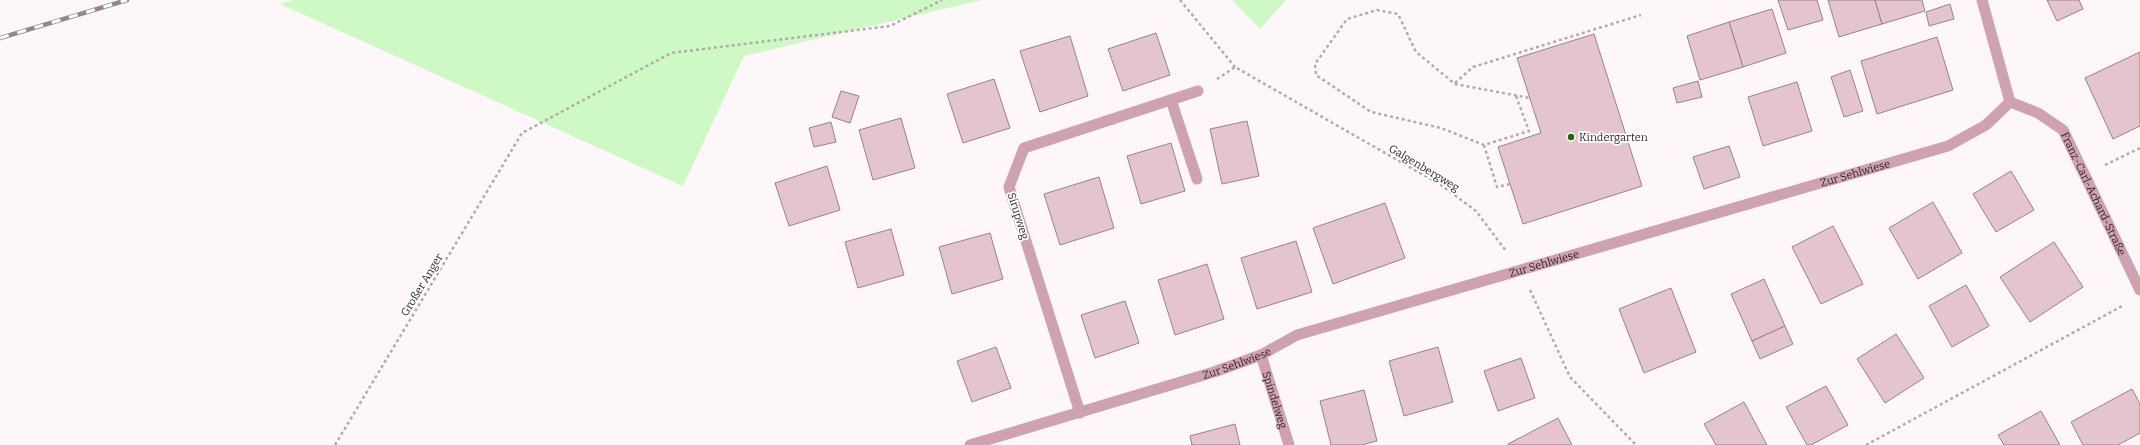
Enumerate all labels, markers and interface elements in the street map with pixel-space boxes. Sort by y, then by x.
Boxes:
street label: Franz-Carl-Achard-Straße [2058,130,2129,258]
place label: Kindergarten [1579,131,1648,144]
marker: Kindergarten [1566,132,1576,142]
street label: Galgenbergweg [1386,142,1462,194]
street label: Zur Sehlwiese [1819,157,1892,189]
street label: Sirupweg [1005,191,1031,241]
street label: Zur Sehlwiese [1508,247,1580,280]
street label: Großer Anger [398,251,446,319]
street label: Zur Sehlwiese [1201,344,1273,382]
street label: Spindelweg [1260,370,1290,430]

